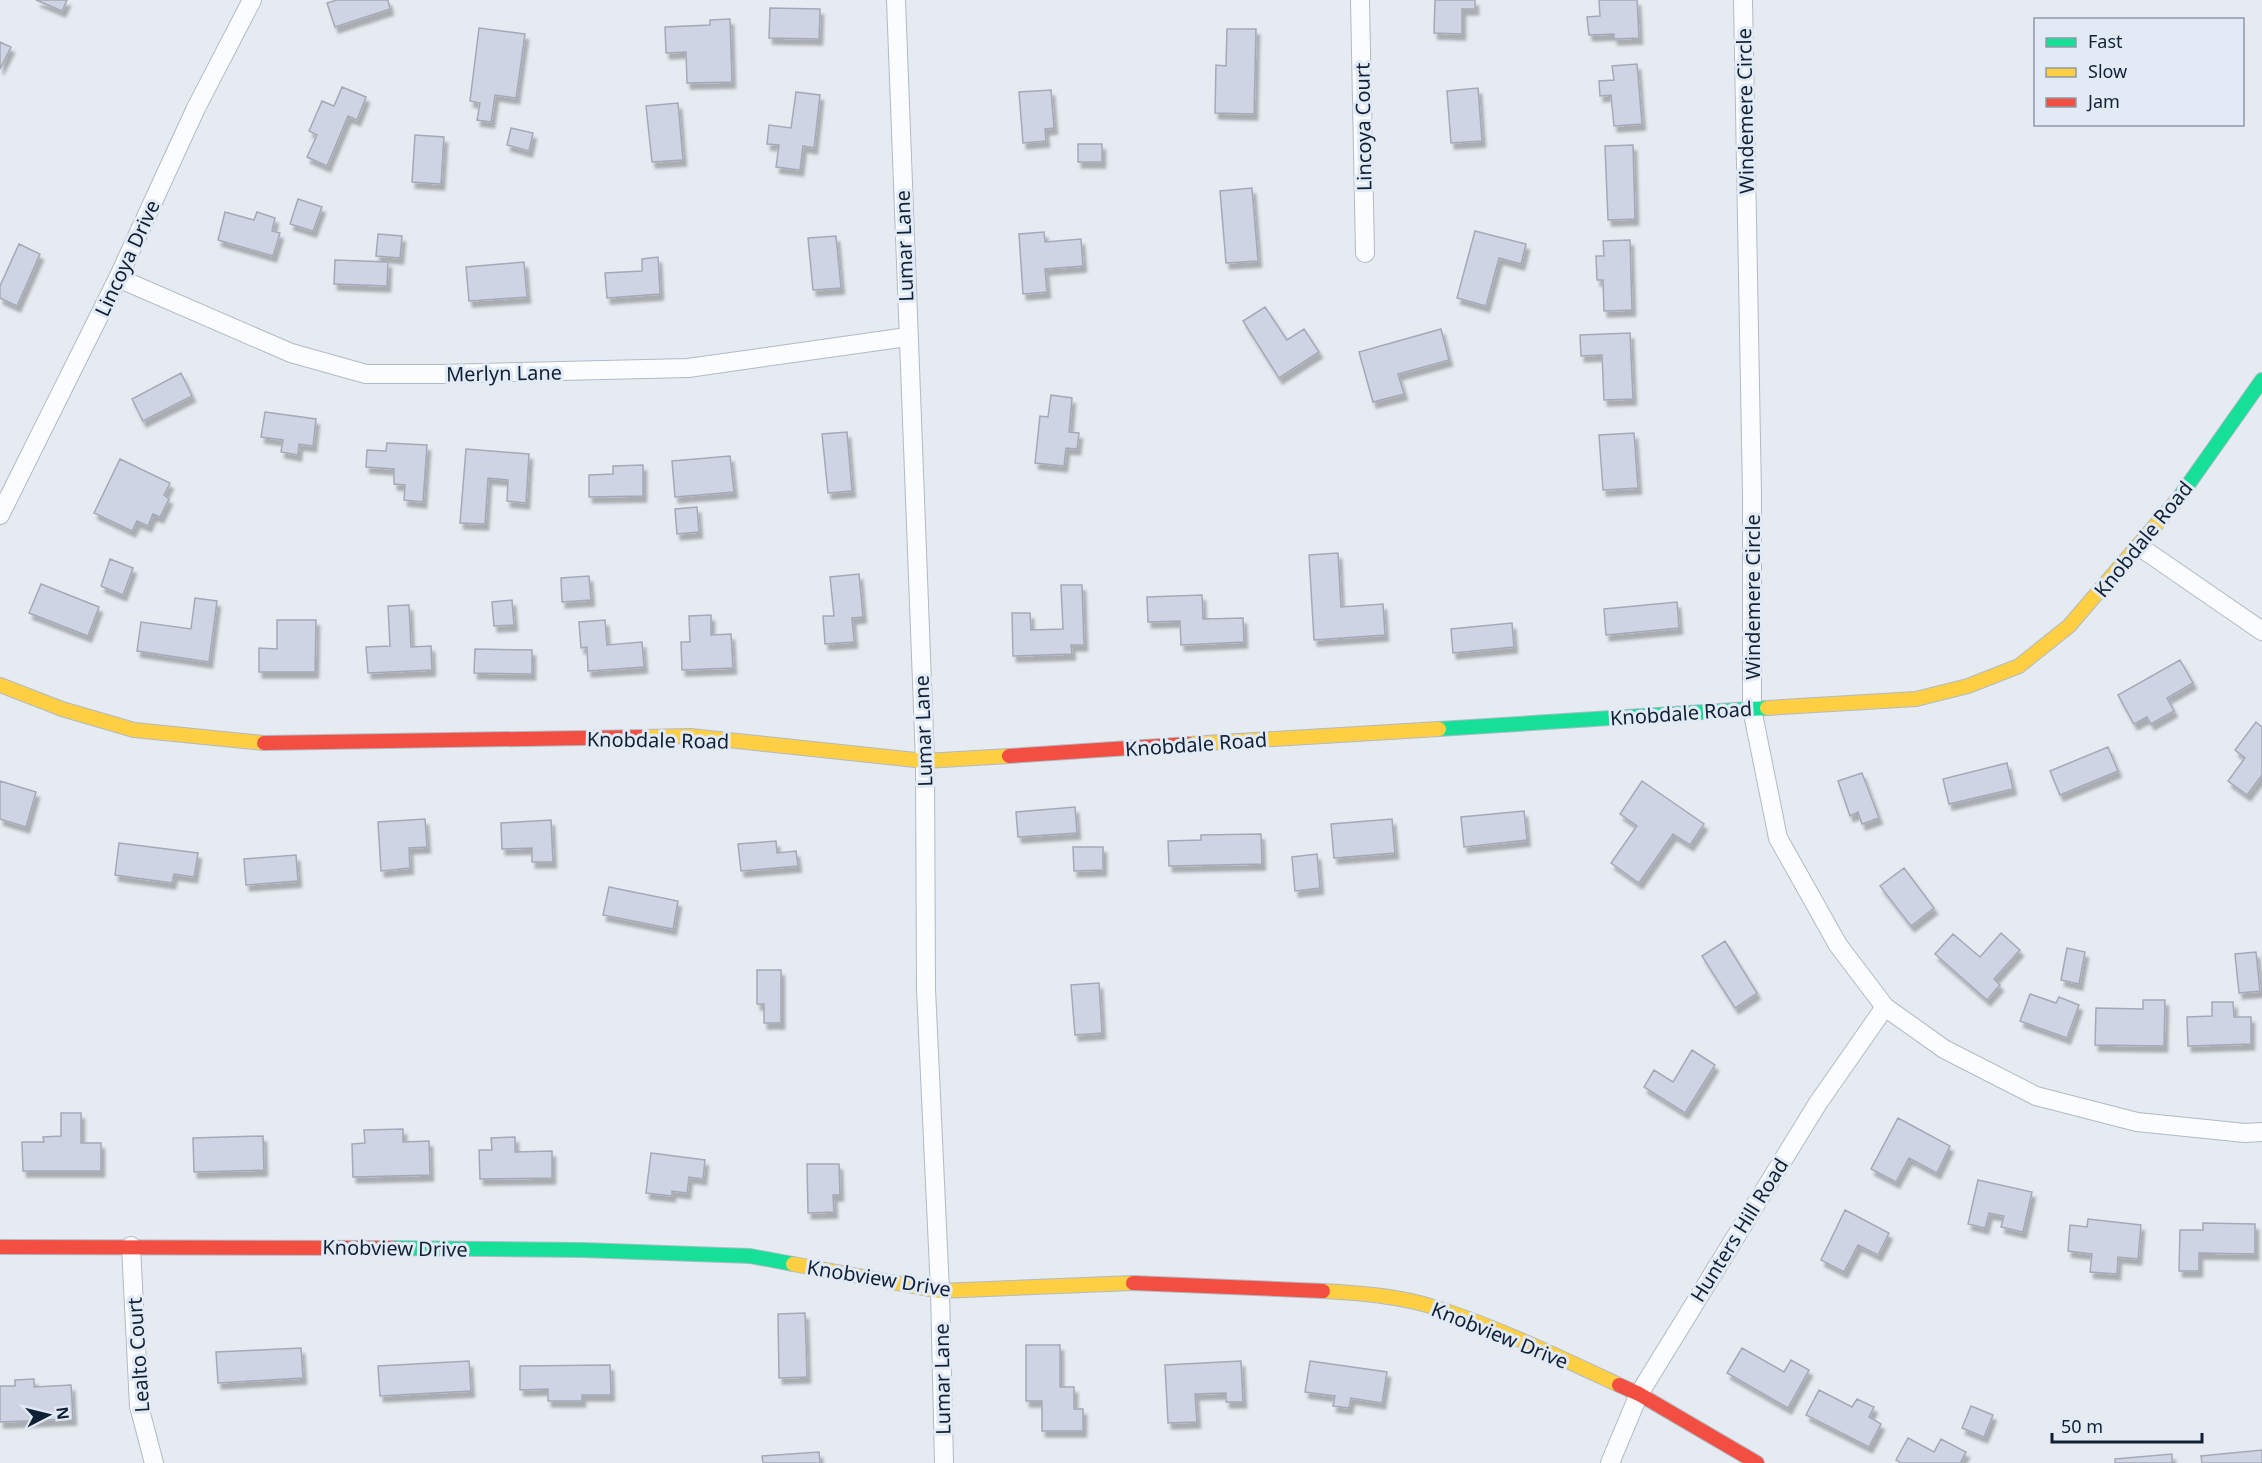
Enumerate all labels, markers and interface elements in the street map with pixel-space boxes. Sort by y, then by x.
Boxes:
legend [2034,18,2244,126]
street label: Windemere Circle [1730,28,1760,194]
text: Fast [2088,29,2123,53]
text: Slow [2088,59,2127,83]
street label: Lincoya Court [1348,63,1378,191]
text: Jam [2086,89,2120,113]
street label: Lumar Lane [889,190,919,302]
street label: Lincoya Drive [88,195,166,321]
street label: Merlyn Lane [446,358,562,388]
street label: Knobdale Road [2088,475,2198,603]
street label: Windemere Circle [1739,514,1766,680]
street label: Lumar Lane [908,675,938,787]
street label: Knobdale Road [1609,695,1753,731]
street label: Knobdale Road [587,725,729,755]
street label: Knobdale Road [1124,726,1268,762]
street label: Hunters Hill Road [1684,1153,1794,1307]
street label: Knobview Drive [322,1233,468,1263]
street label: Knobview Drive [805,1253,953,1303]
street label: Knobview Drive [1428,1295,1572,1375]
street label: Lealto Court [121,1297,155,1413]
street label: Lumar Lane [928,1323,956,1435]
north arrow [18,1385,78,1445]
text: N [51,1405,75,1421]
scale bar [2052,1406,2202,1444]
text: 50 m [2061,1414,2103,1438]

